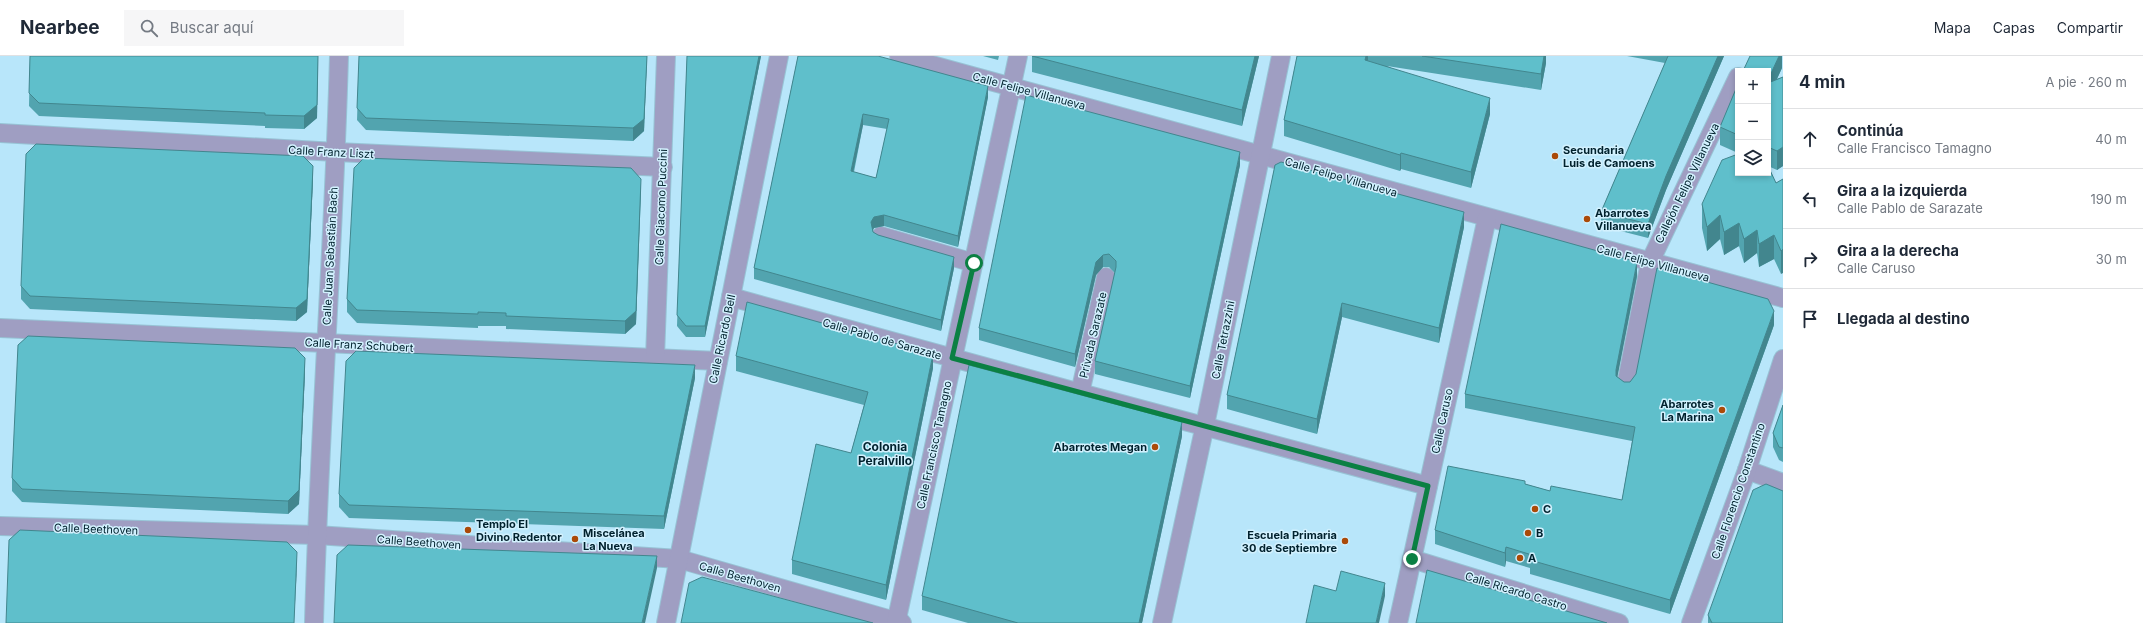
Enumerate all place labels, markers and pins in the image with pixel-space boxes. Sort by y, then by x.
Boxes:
place label: Secundaria Luis de Camoens [1563,143,1655,170]
marker: Secundaria Luis de Camoens [1550,151,1560,161]
place label: Abarrotes Villanueva [1595,206,1651,233]
marker: Abarrotes Villanueva [1582,214,1592,224]
place label: Abarrotes La Marina [1660,397,1714,424]
marker: Abarrotes La Marina [1717,405,1727,415]
place label: Abarrotes Megan [1054,440,1147,454]
marker: Abarrotes Megan [1150,442,1160,452]
place label: C [1543,502,1551,516]
marker: C [1530,504,1540,514]
place label: Templo El Divino Redentor [476,517,562,544]
marker: Templo El Divino Redentor [463,525,473,535]
place label: Miscelánea La Nueva [583,526,645,553]
place label: B [1536,526,1543,540]
place label: Escuela Primaria 30 de Septiembre [1242,528,1337,555]
marker: B [1523,528,1533,538]
marker: Miscelánea La Nueva [570,534,580,544]
marker: Escuela Primaria 30 de Septiembre [1340,536,1350,546]
place label: A [1528,551,1536,565]
marker: A [1515,553,1525,563]

